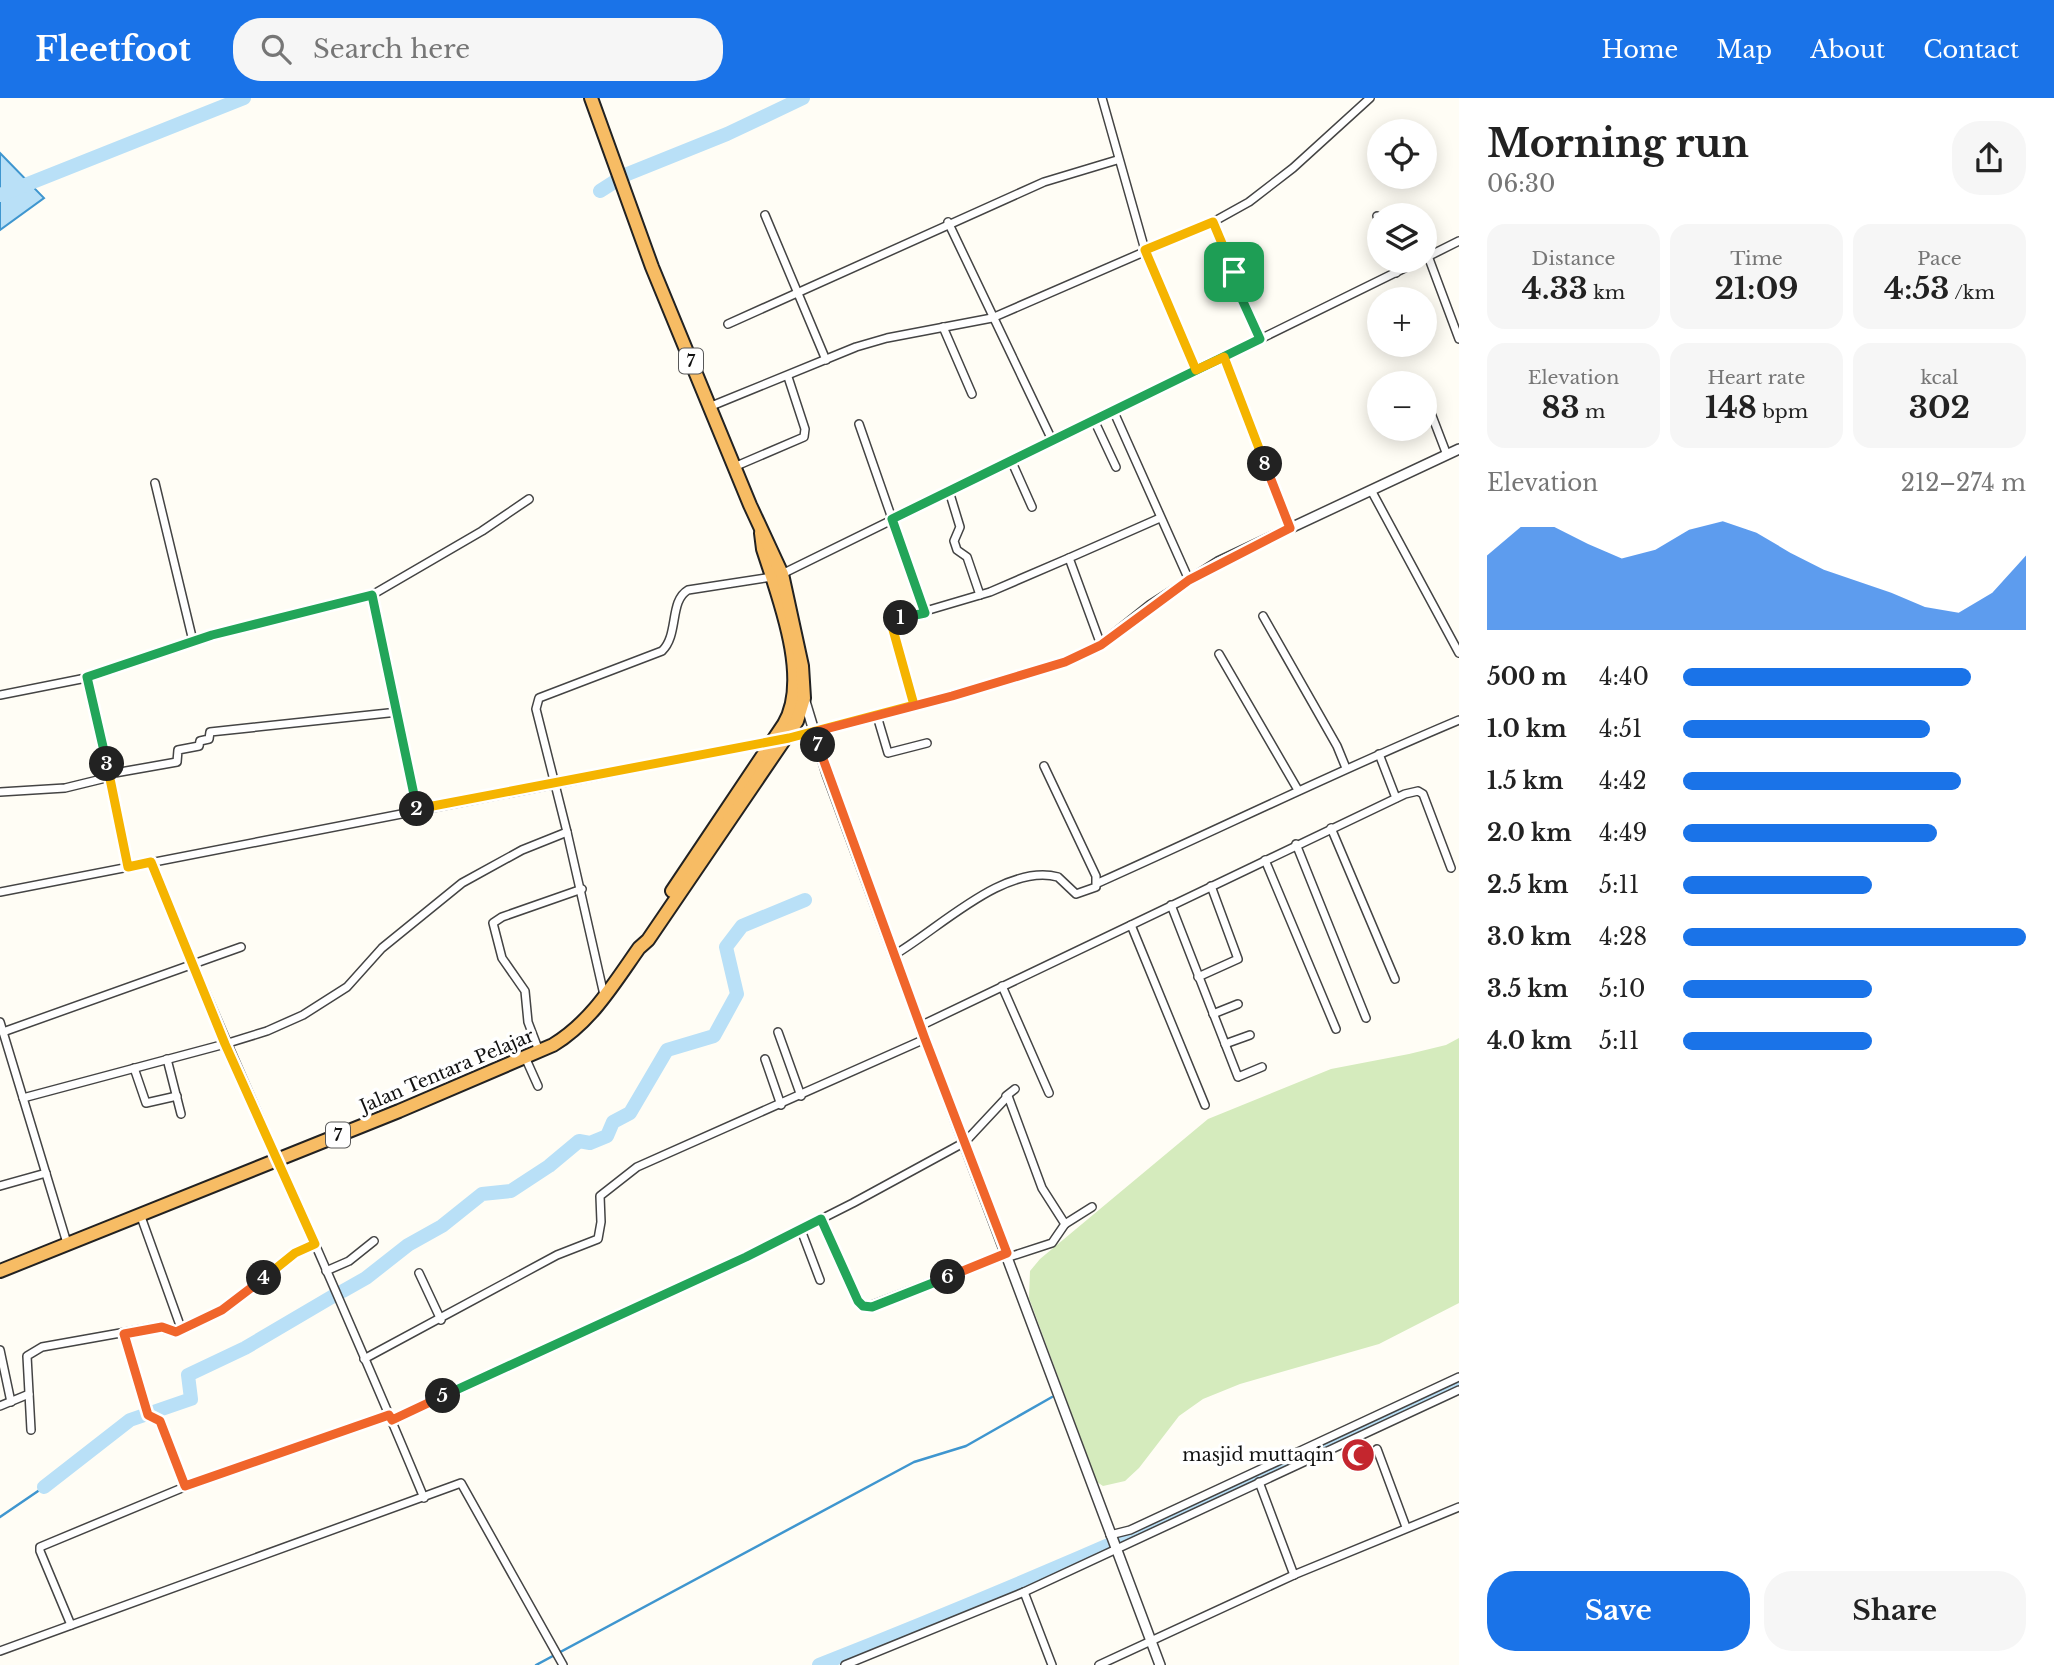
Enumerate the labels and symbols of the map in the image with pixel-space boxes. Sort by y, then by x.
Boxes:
pin [1204,242,1264,302]
road number: 7 [679,348,703,374]
pin: 8 [1248,446,1282,482]
pin: 1 [884,601,918,636]
pin: 7 [800,728,836,762]
pin: 3 [90,746,124,782]
pin: 2 [400,792,434,826]
street label: Jalan Tentara Pelajar [355,1024,538,1118]
road number: 7 [326,1122,350,1148]
pin: 4 [246,1260,282,1296]
pin: 6 [930,1260,965,1294]
pin: 5 [426,1378,460,1414]
mosque icon: masjid muttaqin [1339,1436,1377,1474]
place label: masjid muttaqin [1182,1444,1334,1466]

